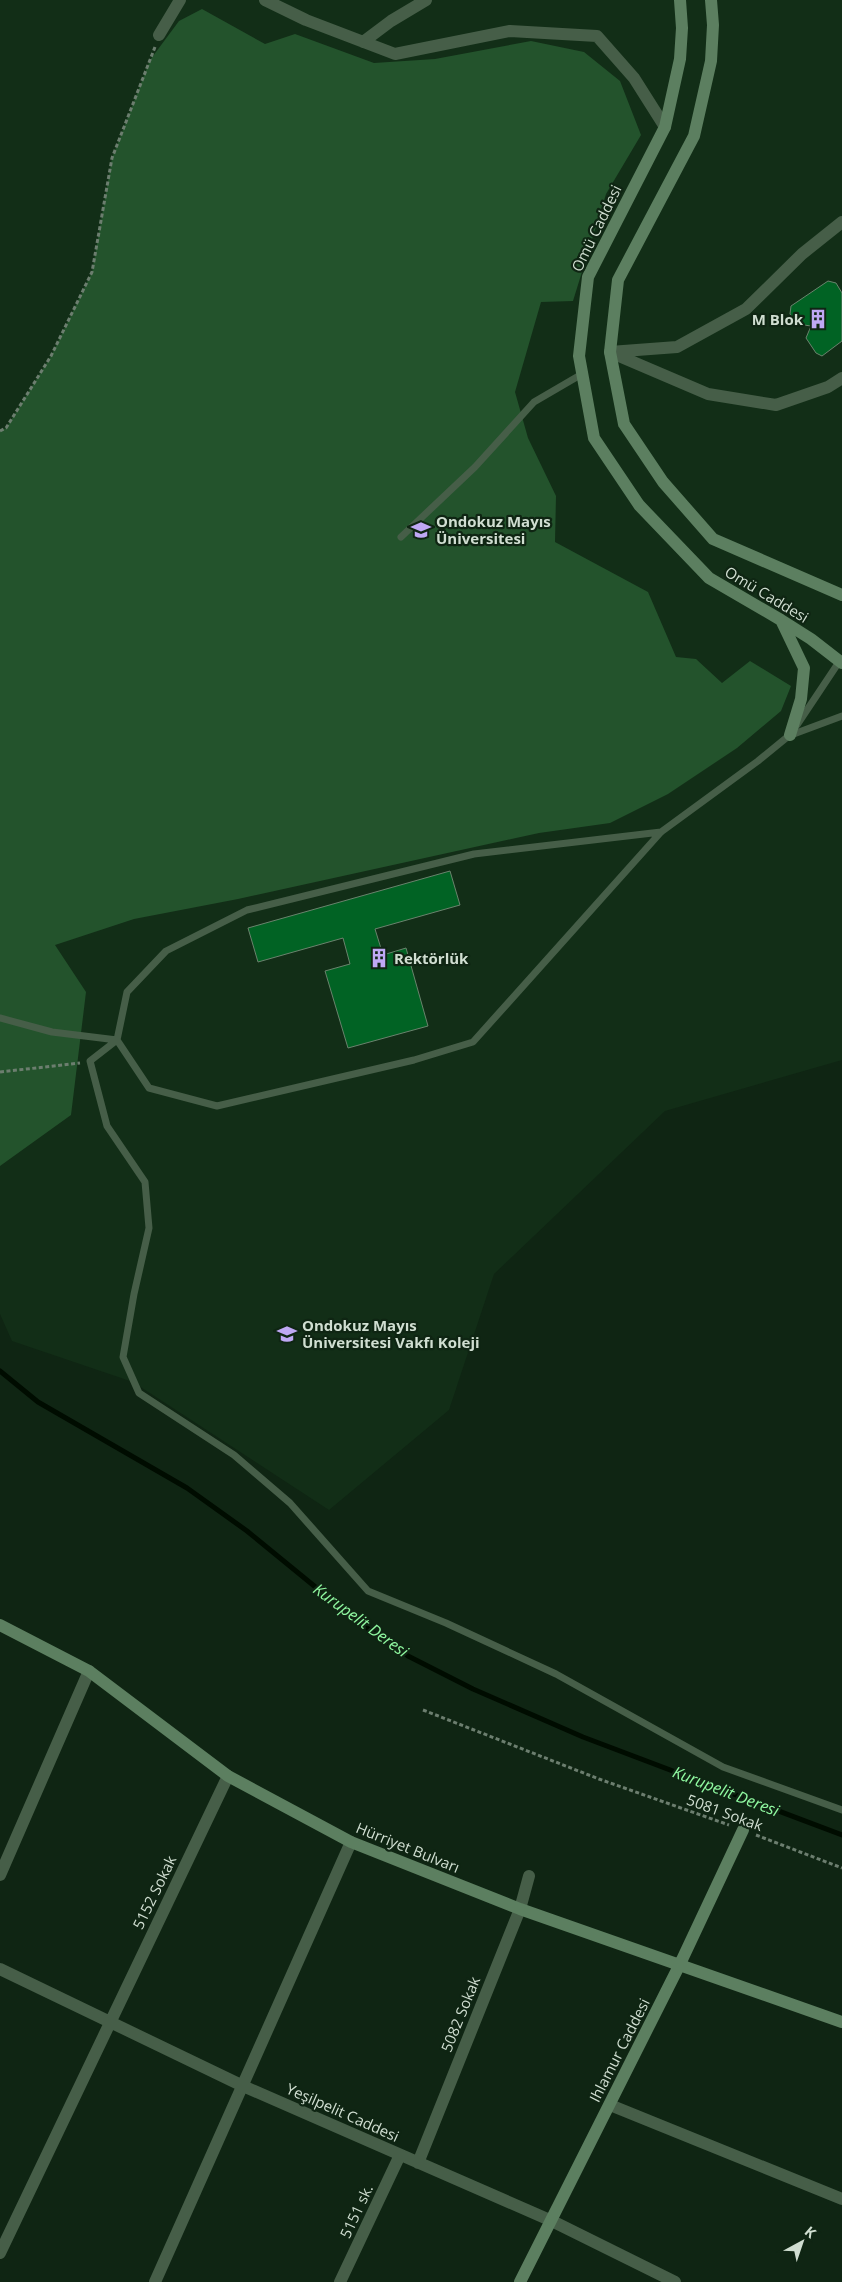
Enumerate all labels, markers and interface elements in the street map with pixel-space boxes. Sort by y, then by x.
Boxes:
street label: Omü Caddesi [566,181,626,275]
building icon: M Blok [807,308,829,330]
place label: M Blok [752,309,804,329]
place label: Ondokuz Mayıs Üniversitesi [436,511,551,548]
school or university icon: Ondokuz Mayıs Üniversitesi [410,519,432,541]
street label: Omü Caddesi [721,561,813,627]
building icon: Rektörlük [368,947,390,969]
place label: Rektörlük [394,948,469,968]
place label: Ondokuz Mayıs Üniversitesi Vakfı Koleji [302,1315,480,1352]
school or university icon: Ondokuz Mayıs Üniversitesi Vakfı Koleji [276,1323,298,1345]
water label: Kurupelit Deresi [309,1578,414,1662]
water label: Kurupelit Deresi [670,1761,783,1822]
street label: 5081 Sokak [684,1789,766,1835]
street label: Hürriyet Bulvarı [353,1817,463,1877]
street label: 5152 Sokak [128,1852,180,1932]
street label: 5082 Sokak [436,1973,484,2055]
street label: Ihlamur Caddesi [584,1995,654,2105]
street label: Yeşilpelit Caddesi [283,2078,403,2146]
street label: 5151 sk. [335,2181,377,2241]
north arrow [777,2217,827,2267]
text: K [801,2221,821,2242]

